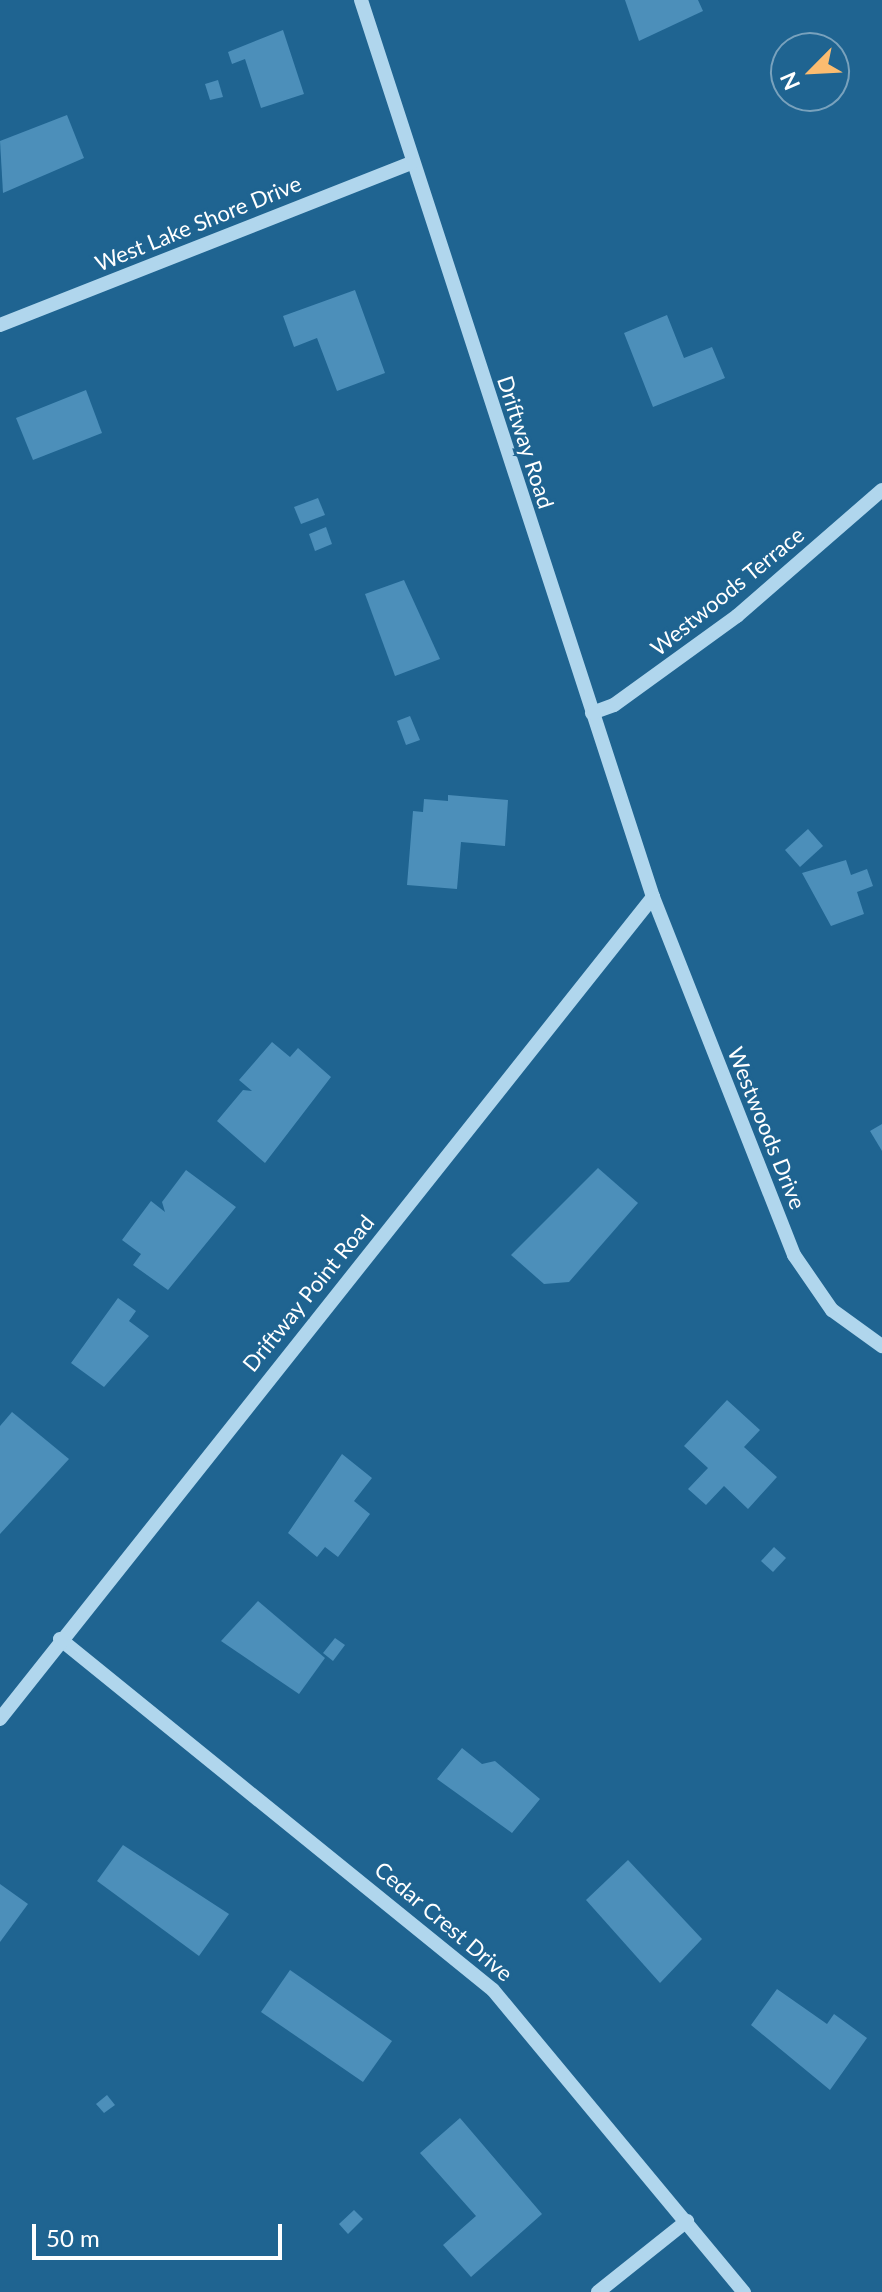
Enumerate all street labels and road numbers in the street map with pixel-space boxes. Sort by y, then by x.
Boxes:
street label: West Lake Shore Drive [91,170,305,276]
street label: Driftway Road [492,372,560,512]
street label: Westwoods Terrace [645,521,809,661]
street label: Westwoods Drive [722,1043,812,1213]
street label: Driftway Point Road [237,1209,379,1377]
street label: Cedar Crest Drive [370,1856,518,1986]

